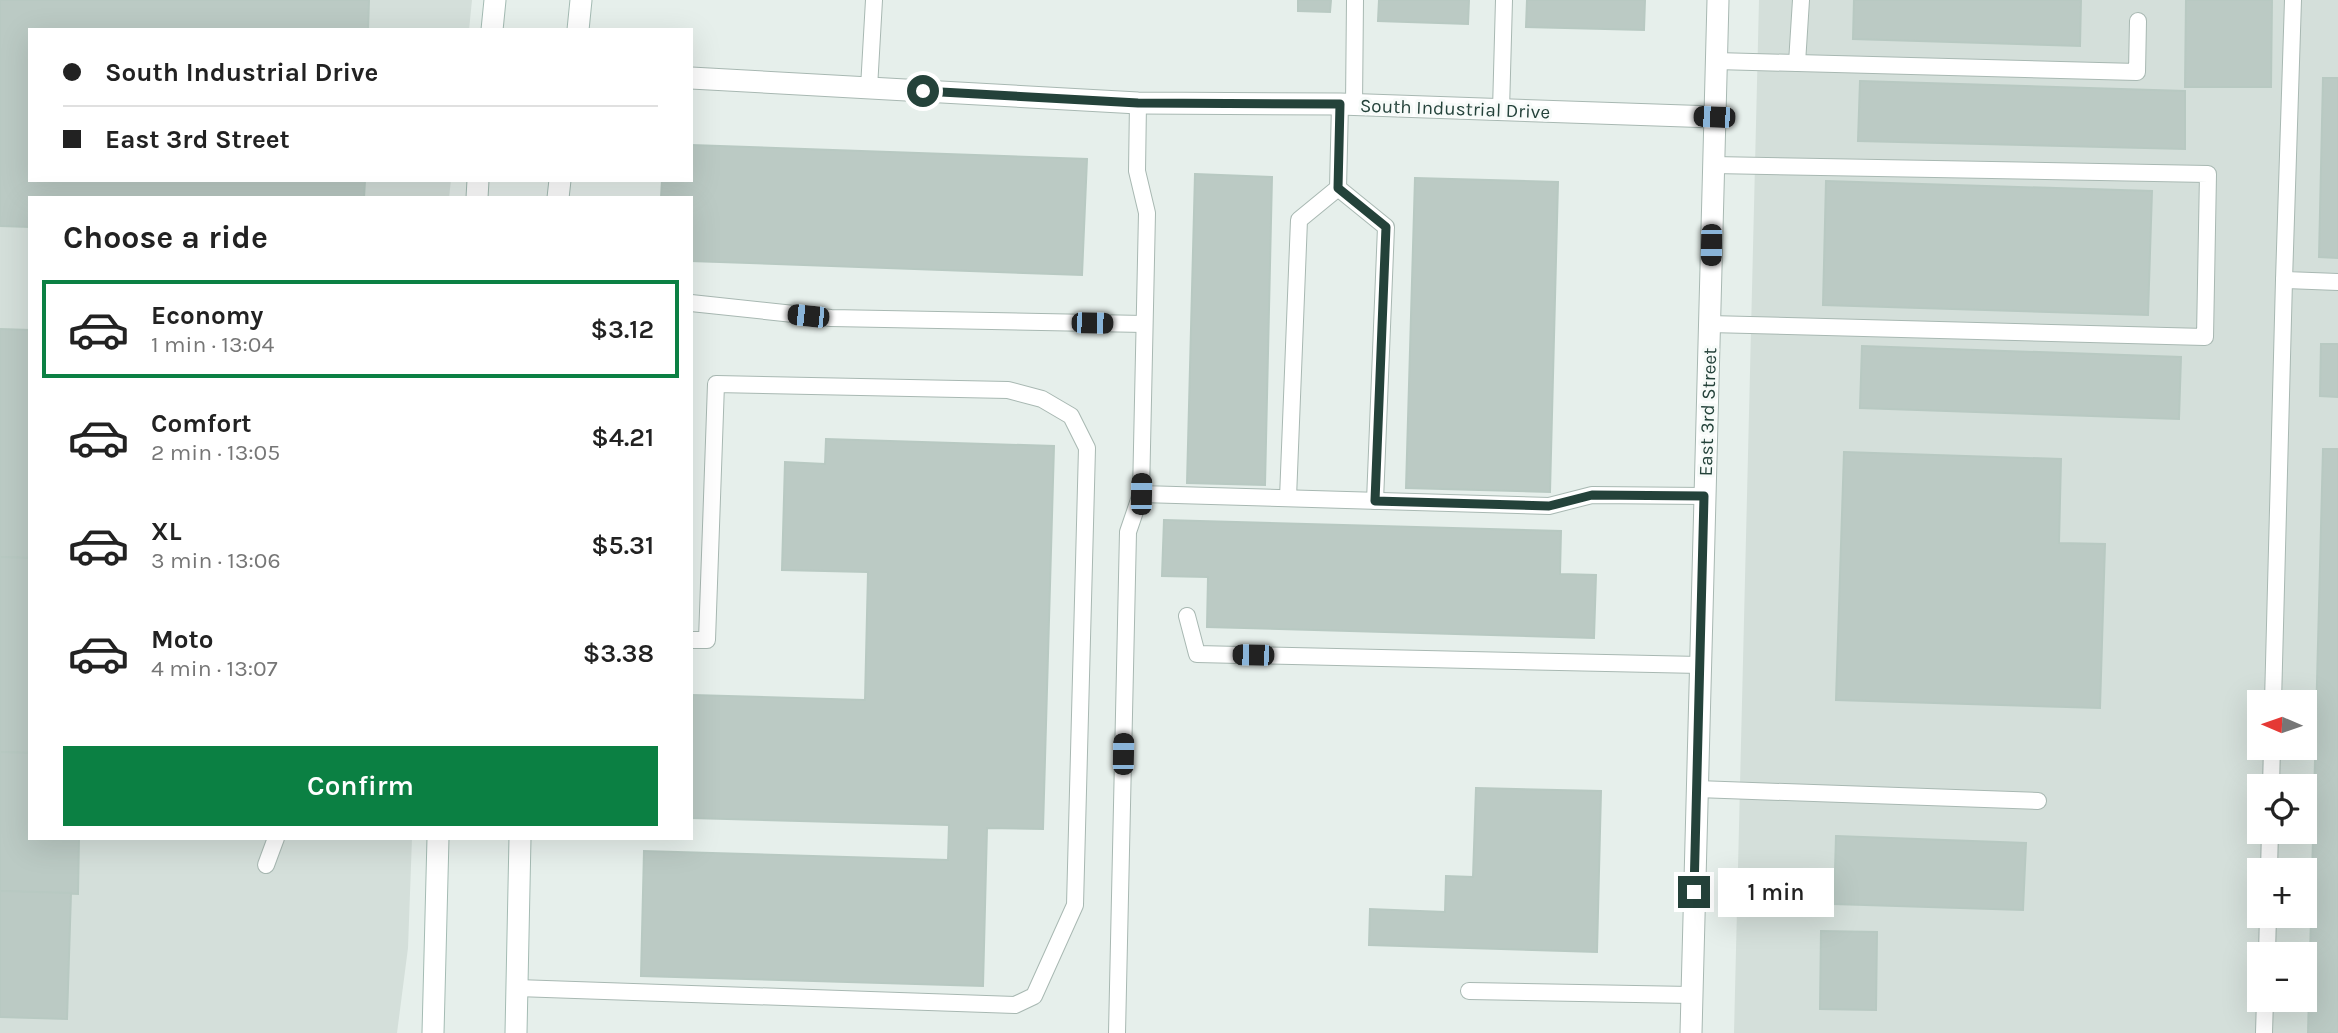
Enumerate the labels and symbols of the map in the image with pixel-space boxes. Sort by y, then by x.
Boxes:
route start [907,75,939,107]
street label: South Industrial Drive [1359,95,1550,123]
car [1693,106,1736,128]
car [1701,224,1722,266]
car [787,303,830,329]
car [1071,312,1114,334]
street label: East 3rd Street [1695,347,1721,477]
car [1131,473,1152,515]
car [1232,644,1275,666]
north arrow [2247,690,2317,760]
car [1113,733,1134,775]
callout: 1 min [1718,868,1834,917]
route end [1678,876,1710,908]

